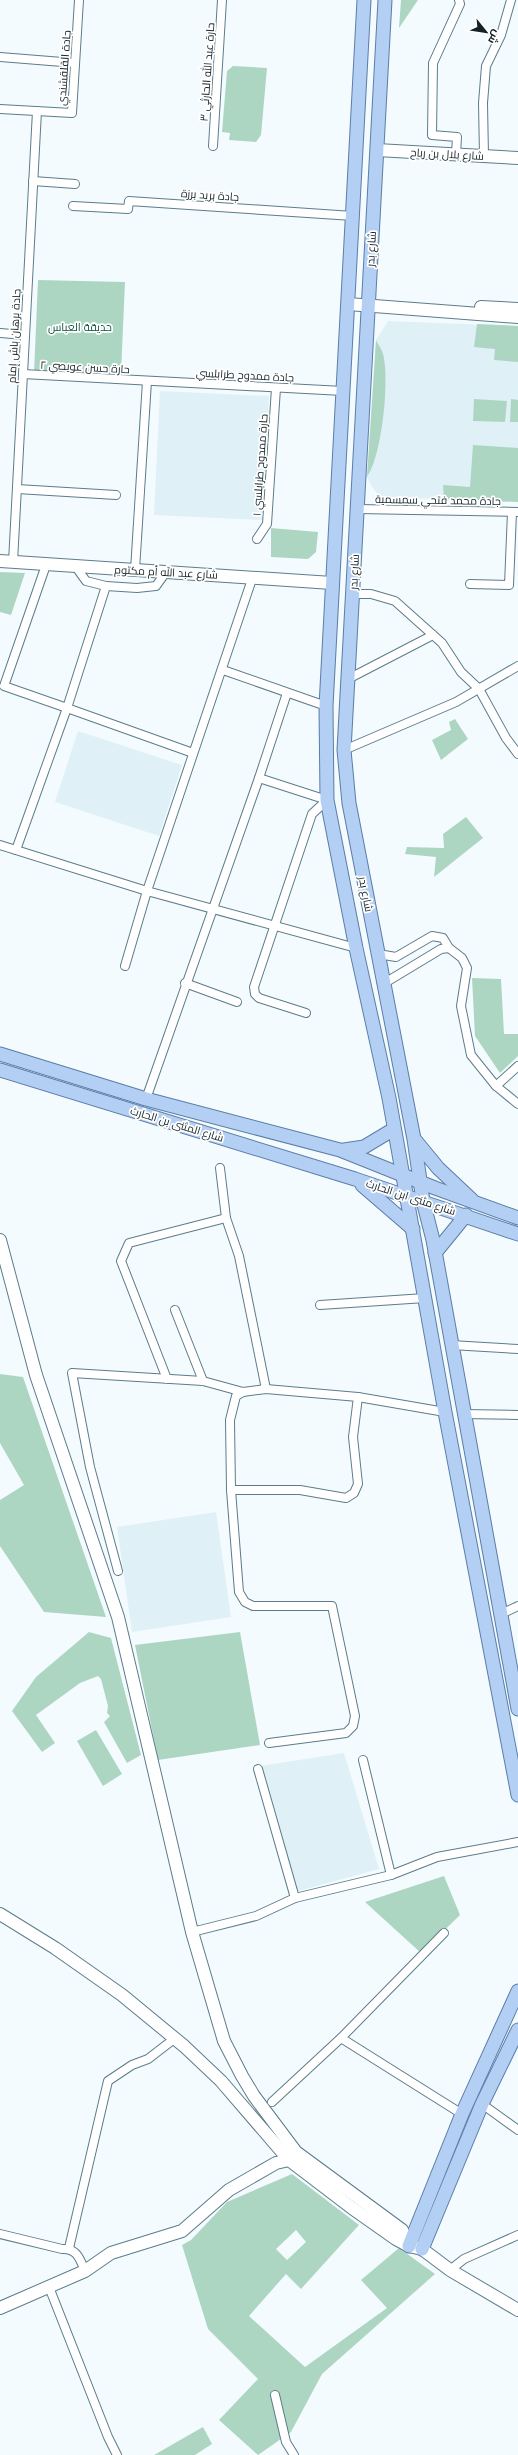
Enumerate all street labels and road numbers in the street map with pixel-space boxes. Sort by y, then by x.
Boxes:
street label: حارة عبد الله الحارثي ٣ [196,22,219,122]
street label: جادة القلقشندي [53,30,76,106]
street label: شارع بلال بن رباح [410,144,484,164]
street label: جادة بريد برزة [180,185,240,204]
street label: شارع بدر [362,231,380,268]
street label: جادة برهان باش إمام [4,288,24,384]
street label: حارة حسن عويصي ٢ [40,357,130,377]
street label: جادة ممدوح طرابلسي [195,364,295,386]
street label: حارة ممدوح طرابلسي ١ [248,413,272,517]
street label: جادة محمد فتحي سمسمية [375,491,501,510]
street label: شارع بدر [345,554,363,591]
street label: شارع عبد اللّه أم مكتوم [114,561,218,583]
street label: شارع بدر [355,874,377,913]
street label: شارع المثنى بن الحارث [128,1102,226,1146]
street label: شارع مثنى ابن الحارث [364,1175,458,1219]

